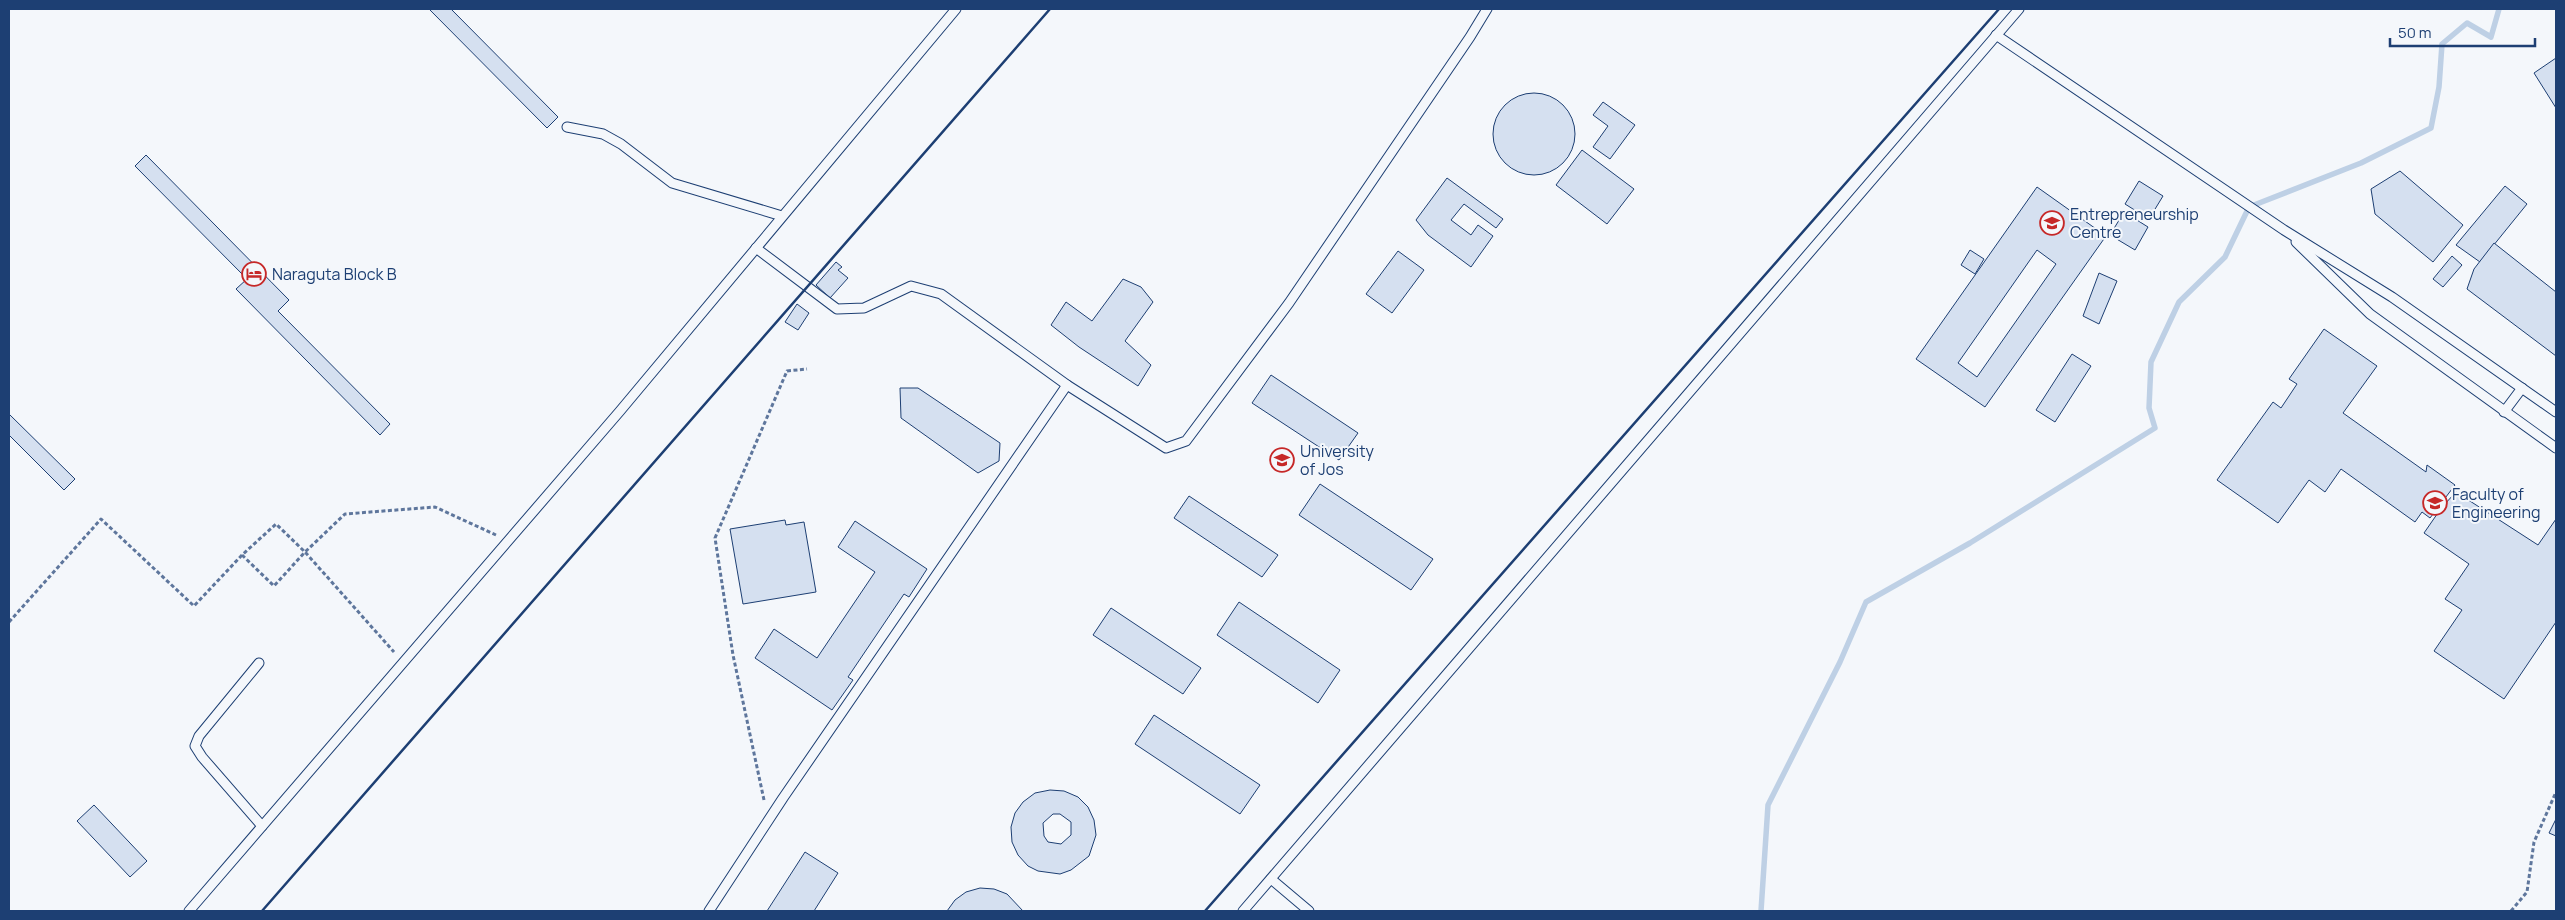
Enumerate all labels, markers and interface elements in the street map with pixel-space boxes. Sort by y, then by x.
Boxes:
scale bar [2390,15,2535,47]
text: 50 m [2398,22,2432,43]
place label: Entrepreneurship Centre [2070,203,2199,243]
school or university icon: Entrepreneurship Centre [2039,210,2065,236]
hotel icon: Naraguta Block B [241,261,267,287]
place label: Naraguta Block B [272,263,397,285]
place label: University of Jos [1300,440,1374,480]
school or university icon: University of Jos [1269,447,1295,473]
place label: Faculty of Engineering [2452,483,2540,523]
school or university icon: Faculty of Engineering [2422,490,2448,516]

